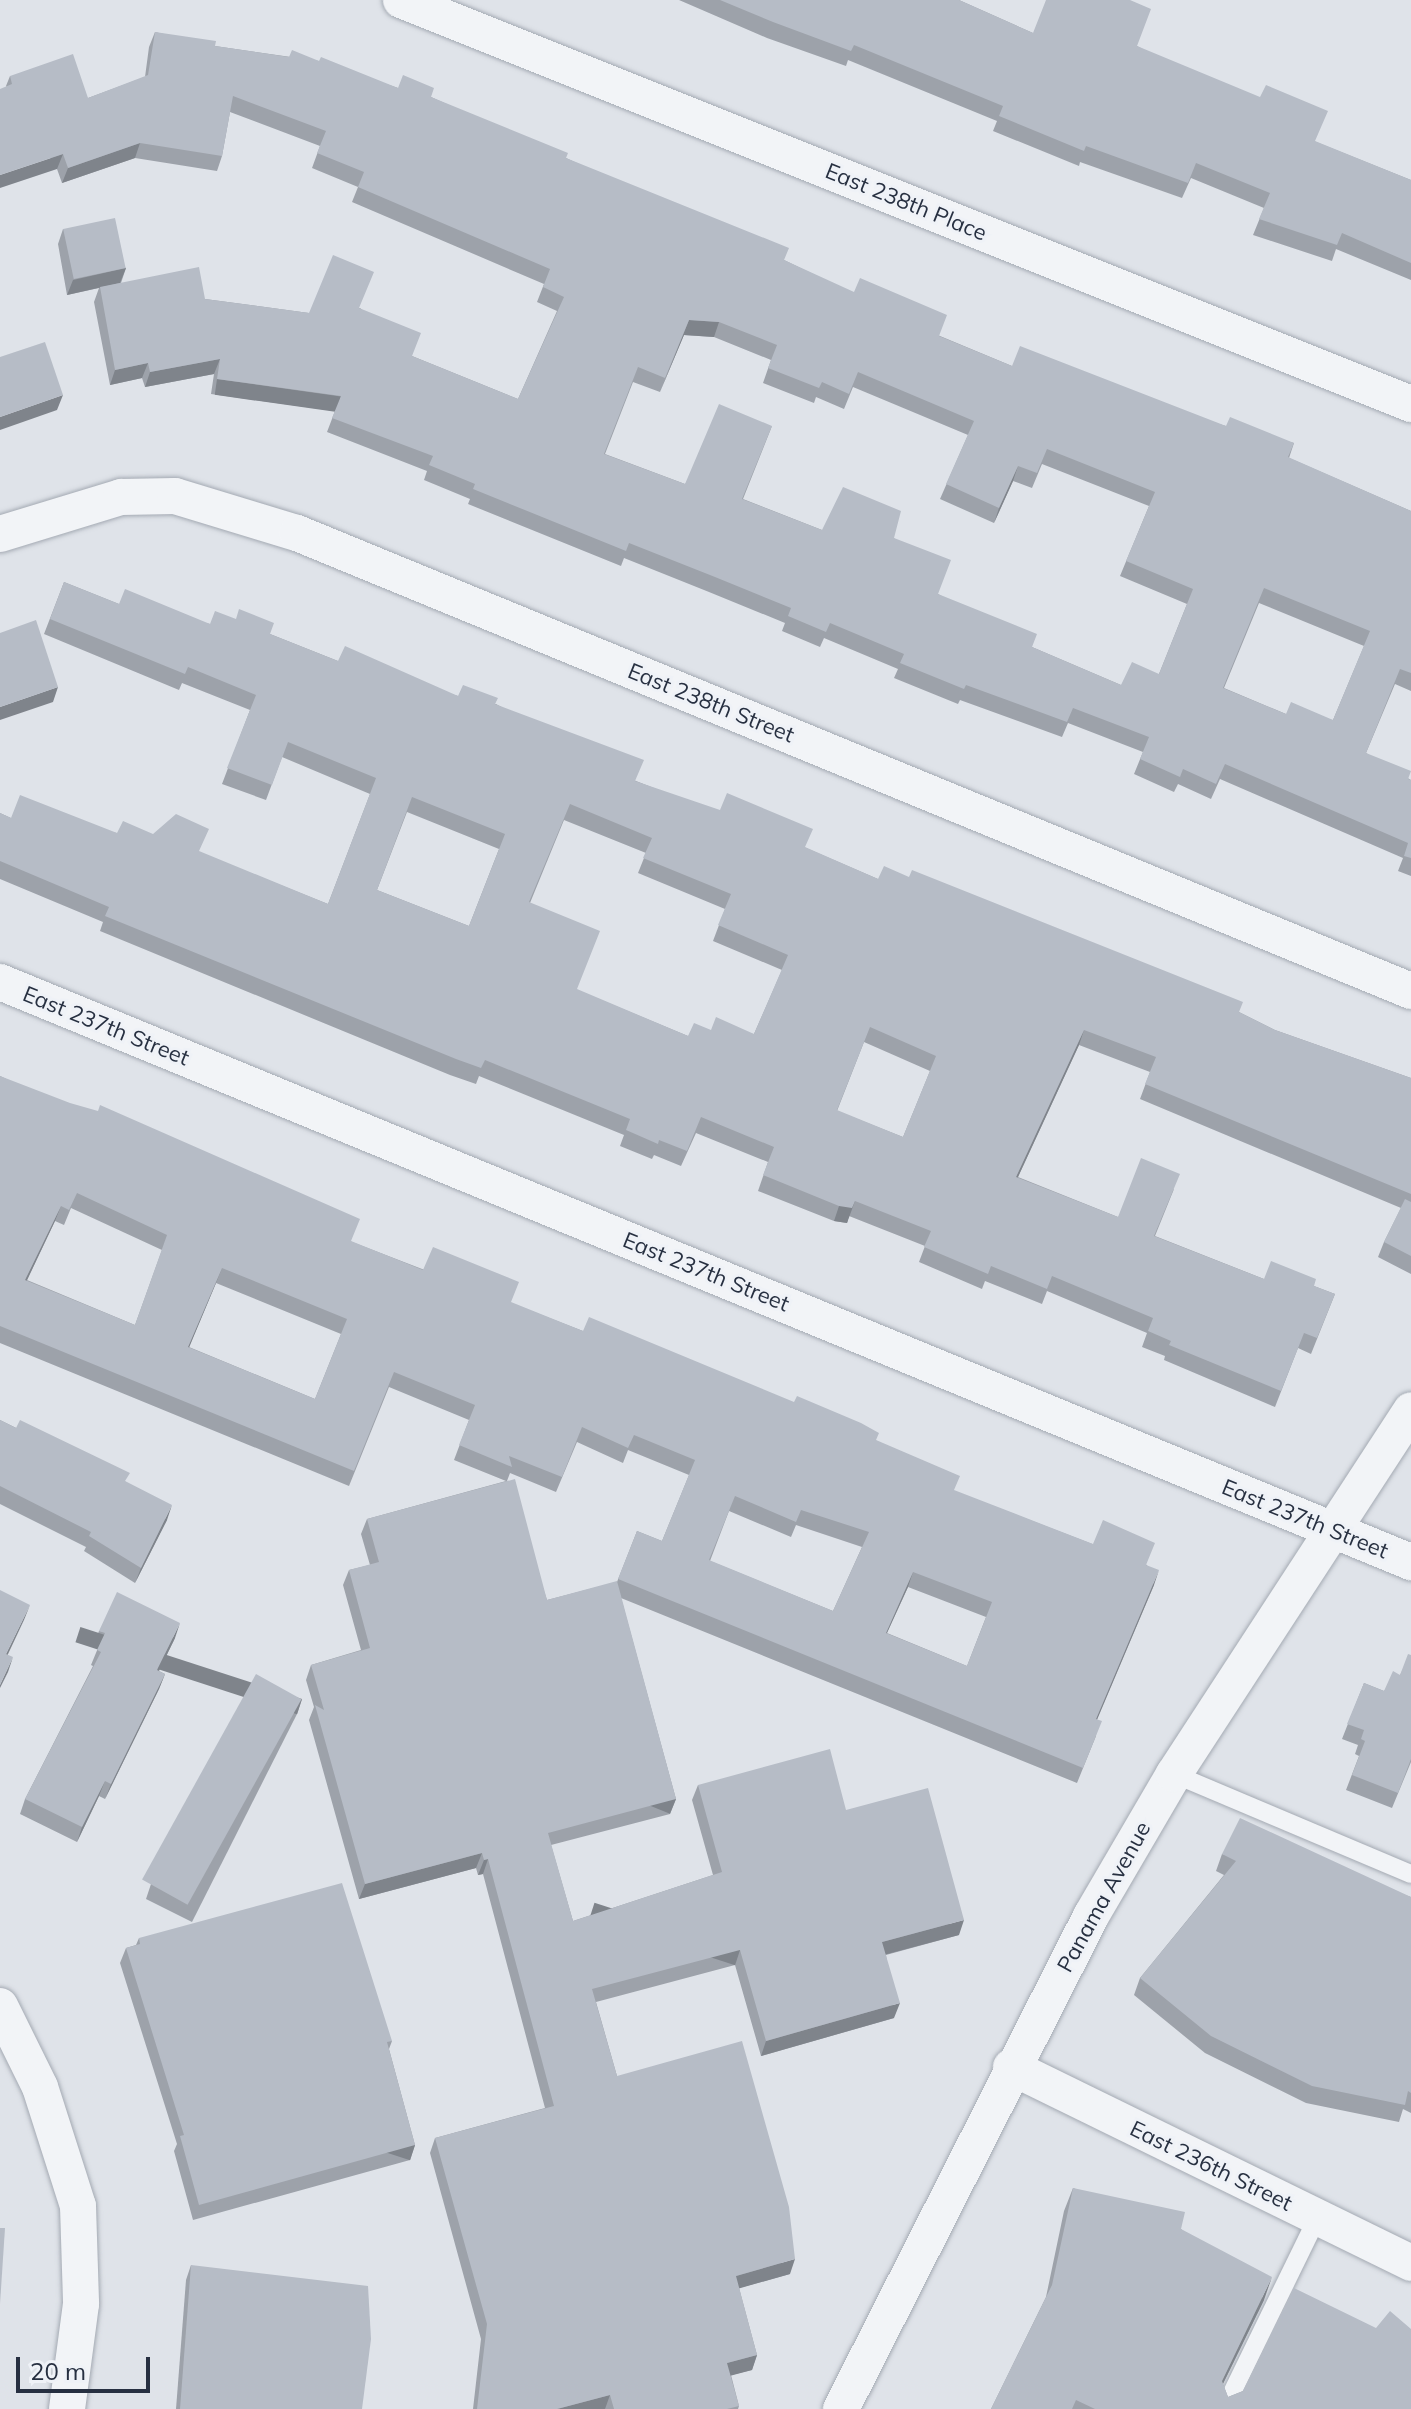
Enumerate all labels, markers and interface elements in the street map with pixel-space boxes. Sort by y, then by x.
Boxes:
street label: East 238th Place [822,158,990,246]
street label: East 238th Street [624,658,798,748]
street label: East 237th Street [19,981,193,1071]
street label: East 237th Street [619,1227,793,1317]
street label: East 237th Street [1218,1474,1392,1564]
street label: Panama Avenue [1052,1817,1156,1977]
street label: East 236th Street [1126,2115,1296,2217]
scale bar [20,2341,154,2391]
text: 20 m [30,2356,86,2386]

